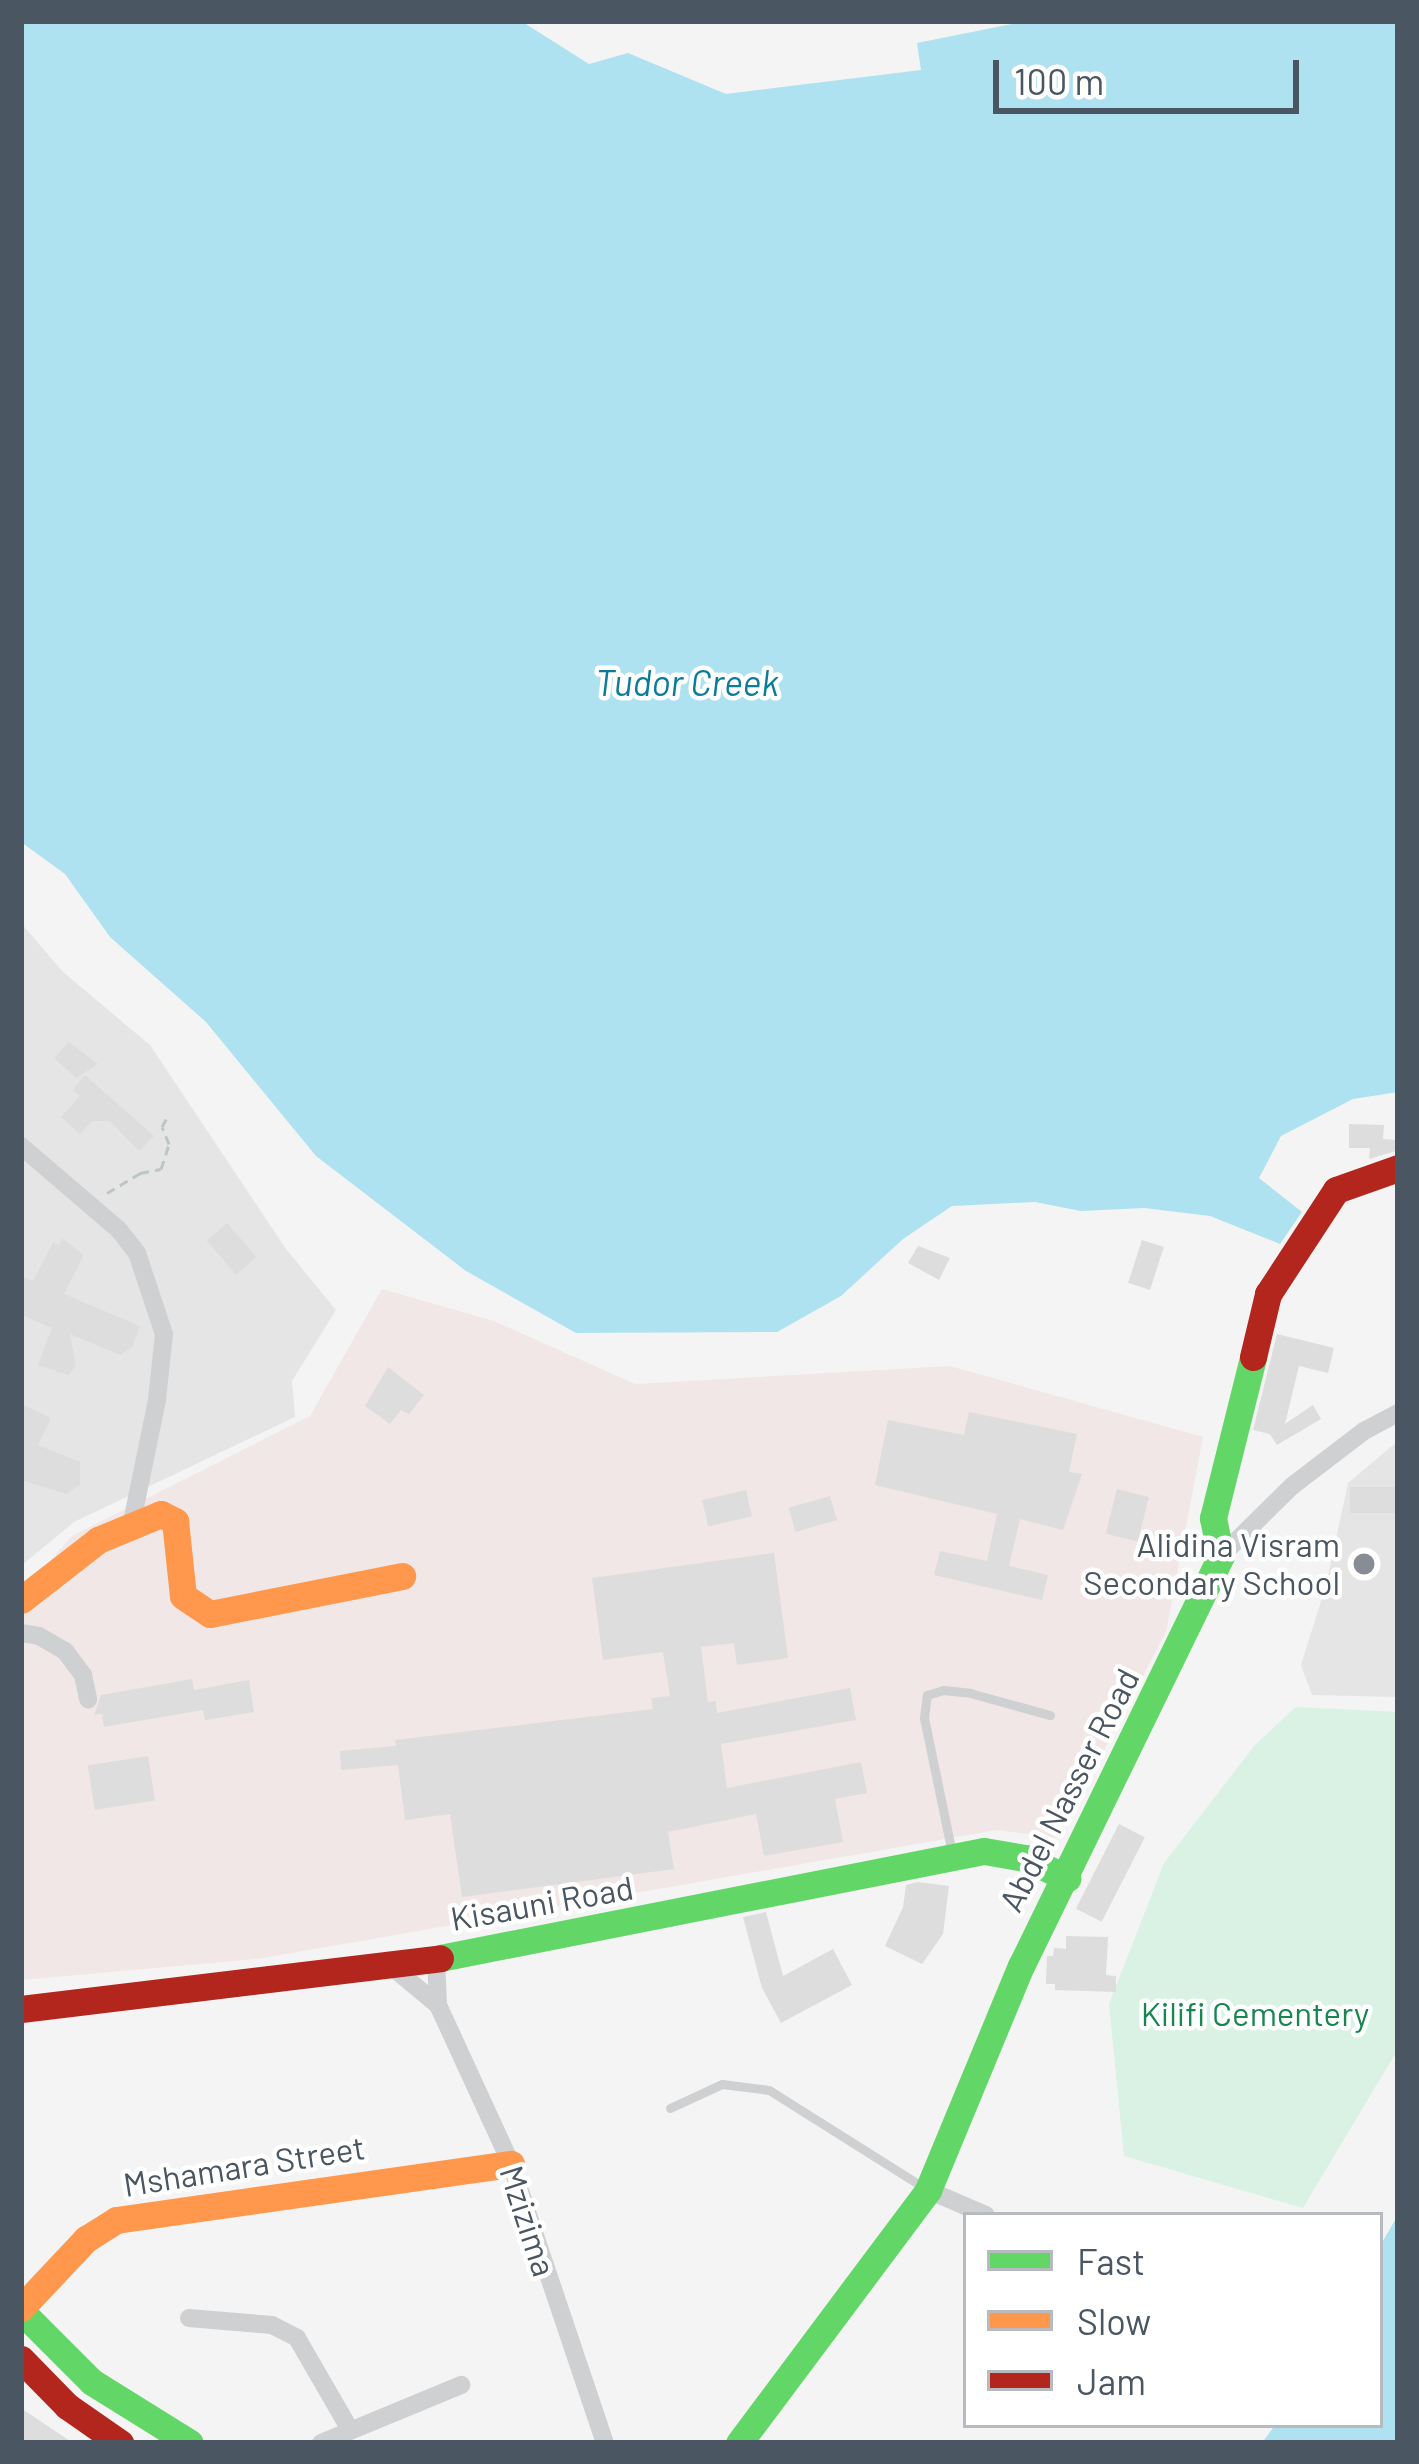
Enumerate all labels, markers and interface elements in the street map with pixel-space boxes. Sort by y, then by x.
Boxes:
scale bar [999,36,1305,110]
text: 100 m [1014,59,1104,102]
water label: Tudor Creek [595,660,779,704]
place label: Alidina Visram Secondary School [1083,1525,1340,1603]
marker: Alidina Visram Secondary School [1351,1551,1377,1577]
street label: Abdel Nasser Road [991,1662,1147,1918]
street label: Kisauni Road [448,1867,636,1939]
park label: Kilifi Cementery [1141,1994,1369,2034]
street label: Mshamara Street [121,2127,367,2205]
street label: Mzizima [492,2161,564,2281]
legend [963,2212,1383,2428]
text: Fast [1077,2239,1145,2282]
text: Slow [1077,2299,1151,2342]
text: Jam [1077,2359,1146,2402]

